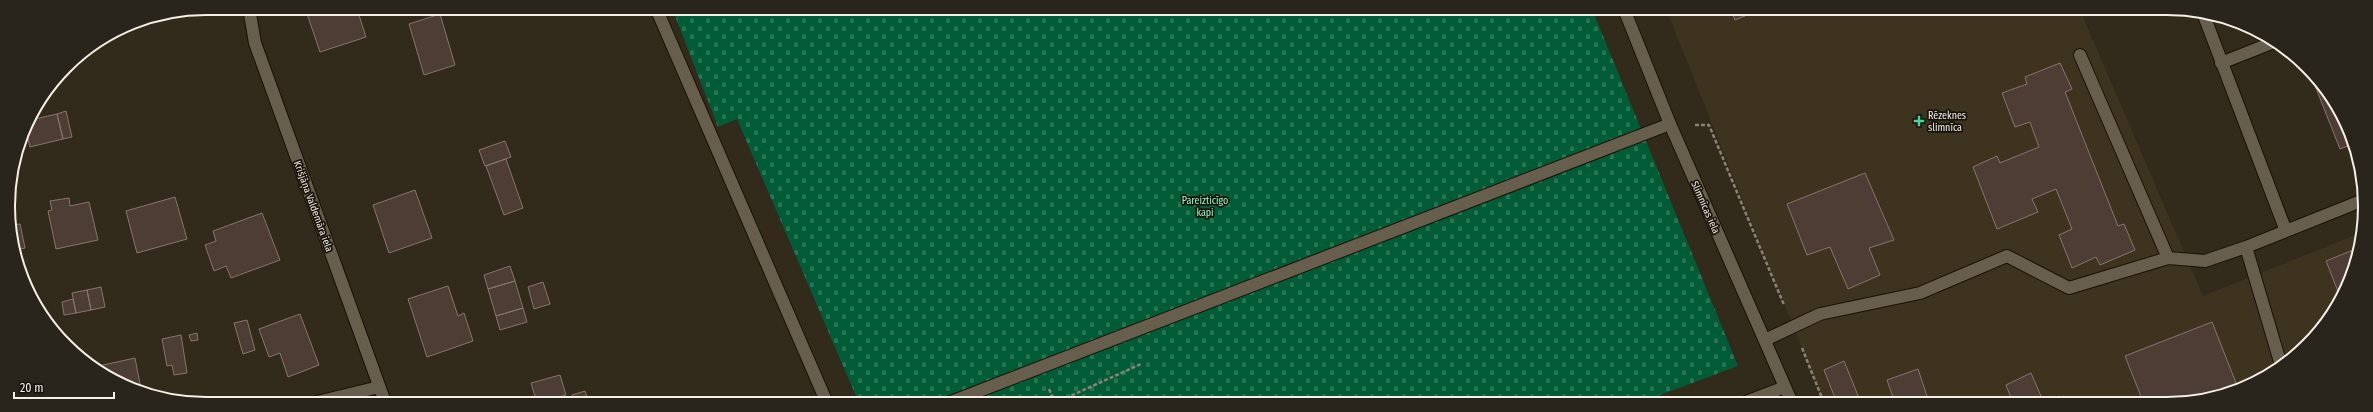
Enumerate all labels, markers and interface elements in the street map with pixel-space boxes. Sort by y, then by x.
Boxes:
place label: Rēzeknes slimnīca [1928,110,1966,134]
marker: Rēzeknes slimnīca [1913,115,1925,127]
street label: Krišjāņa Valdemāra iela [290,159,335,254]
street label: Slimnīcas iela [1688,179,1722,236]
park label: Pareizticīgo kapi [1182,195,1228,219]
scale bar [14,374,114,400]
text: 20 m [20,381,44,395]

